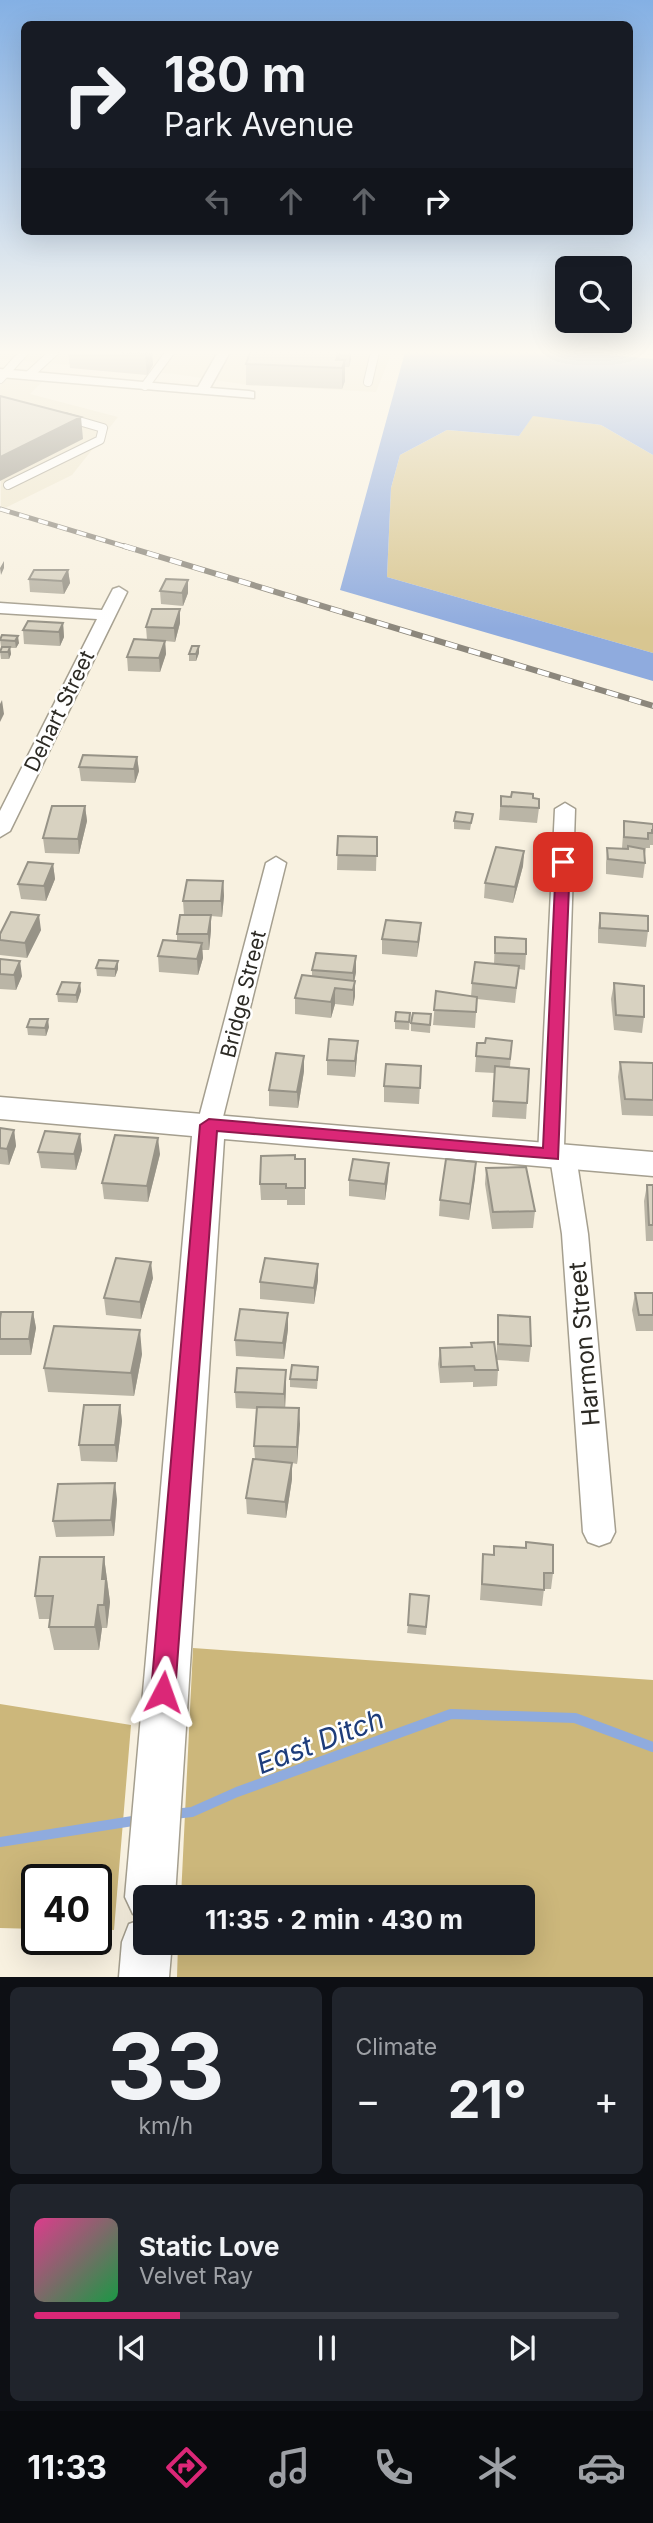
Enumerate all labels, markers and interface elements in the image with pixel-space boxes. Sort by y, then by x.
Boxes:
text: 180 m [164,45,306,104]
icon: right [49,49,140,140]
text: Park Avenue [164,105,354,144]
icon: left [199,182,237,220]
icon: ahead [272,182,310,220]
icon: ahead [345,182,383,220]
icon: right [418,182,456,220]
map controls [555,256,632,333]
button: search [555,256,632,333]
street label: Dehart Street [19,646,99,776]
pin [533,832,593,892]
icon: arrive [544,843,582,881]
street label: Bridge Street [215,928,271,1060]
street label: Harmon Street [562,1261,606,1427]
position arrow [126,1655,200,1729]
water label: East Ditch [251,1701,389,1781]
speed limit sign: 40 [21,1864,112,1955]
text: 11:35 · 2 min · 430 m [205,1904,463,1935]
text: 33 [107,2011,224,2121]
text: Climate [356,2033,437,2061]
text: 21° [448,2068,527,2131]
text: − [356,2077,381,2123]
text: + [594,2077,619,2123]
text: km/h [138,2112,193,2140]
text: Static Love [139,2231,280,2262]
text: Velvet Ray [139,2262,253,2290]
icon: previous [113,2329,151,2367]
icon: pause [308,2329,346,2367]
icon: next [503,2329,541,2367]
icon: directions [162,2443,211,2492]
icon: music [265,2443,314,2492]
icon: phone [369,2443,418,2492]
icon: climate [473,2443,522,2492]
icon: car [577,2443,626,2492]
text: 11:33 [27,2448,107,2487]

